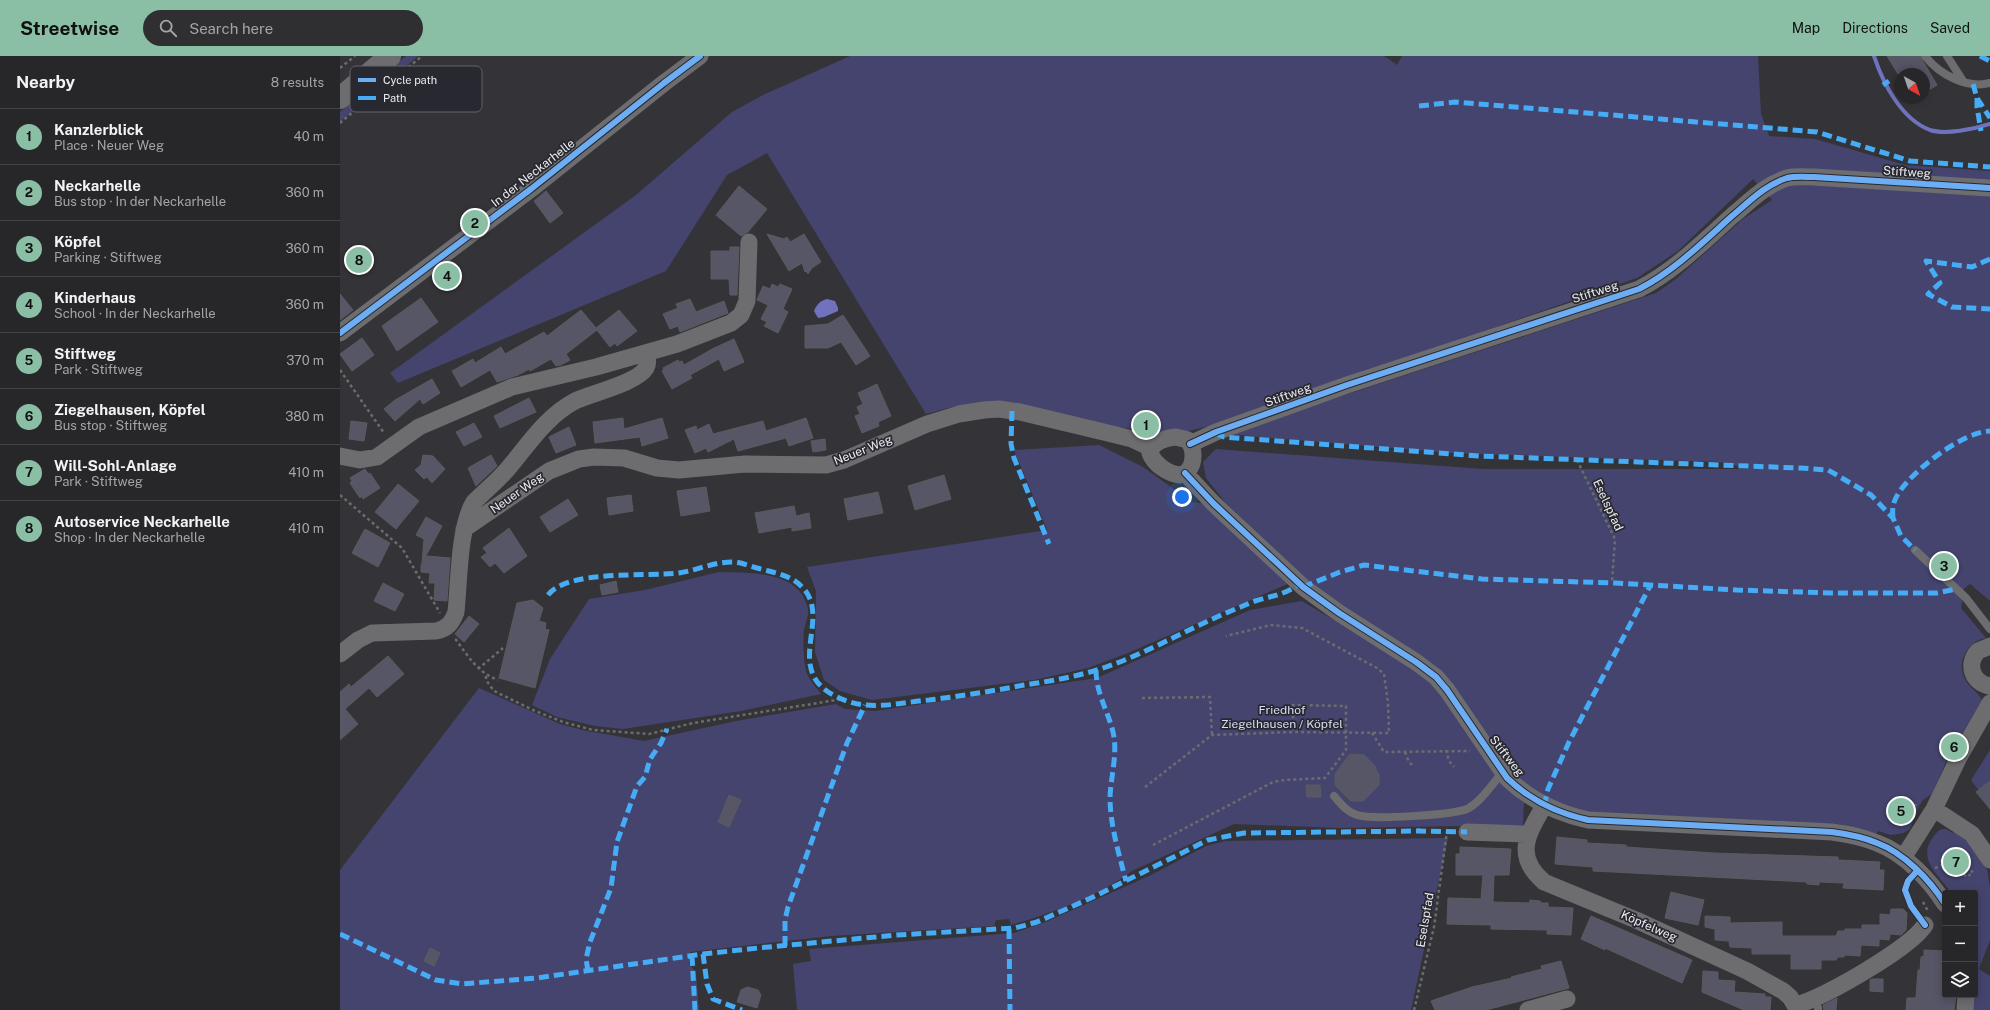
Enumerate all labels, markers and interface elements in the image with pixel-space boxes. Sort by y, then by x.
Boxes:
search box [143,10,423,46]
text: Streetwise [20,17,119,39]
icon: search [157,17,179,39]
text: Search here [189,20,273,37]
text: Map [1792,20,1820,36]
text: Directions [1842,20,1908,36]
text: Saved [1930,20,1970,36]
legend [350,66,482,112]
north arrow [1894,68,1930,104]
text: Nearby [16,72,75,92]
text: Cycle path [383,74,437,86]
text: 8 results [271,75,324,90]
text: Path [383,92,406,104]
text: Kanzlerblick [54,121,144,138]
text: 1 [26,129,32,144]
text: 40 m [293,129,324,144]
street label: In der Neckarhelle [488,136,578,210]
text: Place · Neuer Weg [54,138,164,153]
street label: Stiftweg [1883,163,1931,181]
text: Neckarhelle [54,177,141,194]
text: 2 [25,185,33,200]
text: 360 m [286,185,324,200]
text: Bus stop · In der Neckarhelle [54,194,226,209]
pin: 2 [462,208,488,238]
text: Köpfel [54,233,101,250]
text: 3 [25,241,33,256]
text: 360 m [286,241,324,256]
pin: 8 [346,245,372,275]
text: Parking · Stiftweg [54,250,162,265]
pin: 4 [434,261,460,291]
street label: Stiftweg [1570,278,1620,306]
text: Kinderhaus [54,289,136,306]
text: 4 [25,297,33,312]
text: 360 m [286,297,324,312]
text: School · In der Neckarhelle [54,306,216,321]
text: Stiftweg [54,345,116,362]
text: 5 [25,353,33,368]
text: 370 m [286,353,324,368]
text: Park · Stiftweg [54,362,143,377]
street label: Stiftweg [1263,380,1313,410]
text: Ziegelhausen, Köpfel [54,401,206,418]
text: 6 [25,409,33,424]
text: 380 m [285,409,324,424]
pin: 1 [1133,410,1159,440]
text: Bus stop · Stiftweg [54,418,167,433]
street label: Neuer Weg [832,432,894,468]
text: Will-Sohl-Anlage [54,457,177,474]
text: 7 [25,465,33,480]
text: 410 m [288,465,324,480]
street label: Neuer Weg [488,469,546,517]
text: Park · Stiftweg [54,474,143,489]
street label: Eselspfad [1590,477,1626,533]
your location [1172,487,1192,507]
text: Autoservice Neckarhelle [54,513,230,530]
text: 8 [25,521,33,536]
text: 410 m [288,521,324,536]
text: Shop · In der Neckarhelle [54,530,205,545]
pin: 3 [1931,551,1957,581]
park label: Friedhof Ziegelhausen / Köpfel [1221,703,1343,731]
pin: 6 [1941,732,1967,762]
street label: Stiftweg [1487,733,1527,779]
pin: 5 [1888,796,1914,826]
pin: 7 [1943,847,1969,877]
map controls [1942,890,1978,998]
button: + [1942,890,1978,926]
street label: Eselspfad [1413,892,1437,948]
street label: Köpfelweg [1619,907,1679,945]
button: − [1942,926,1978,962]
button: layers [1942,962,1978,998]

